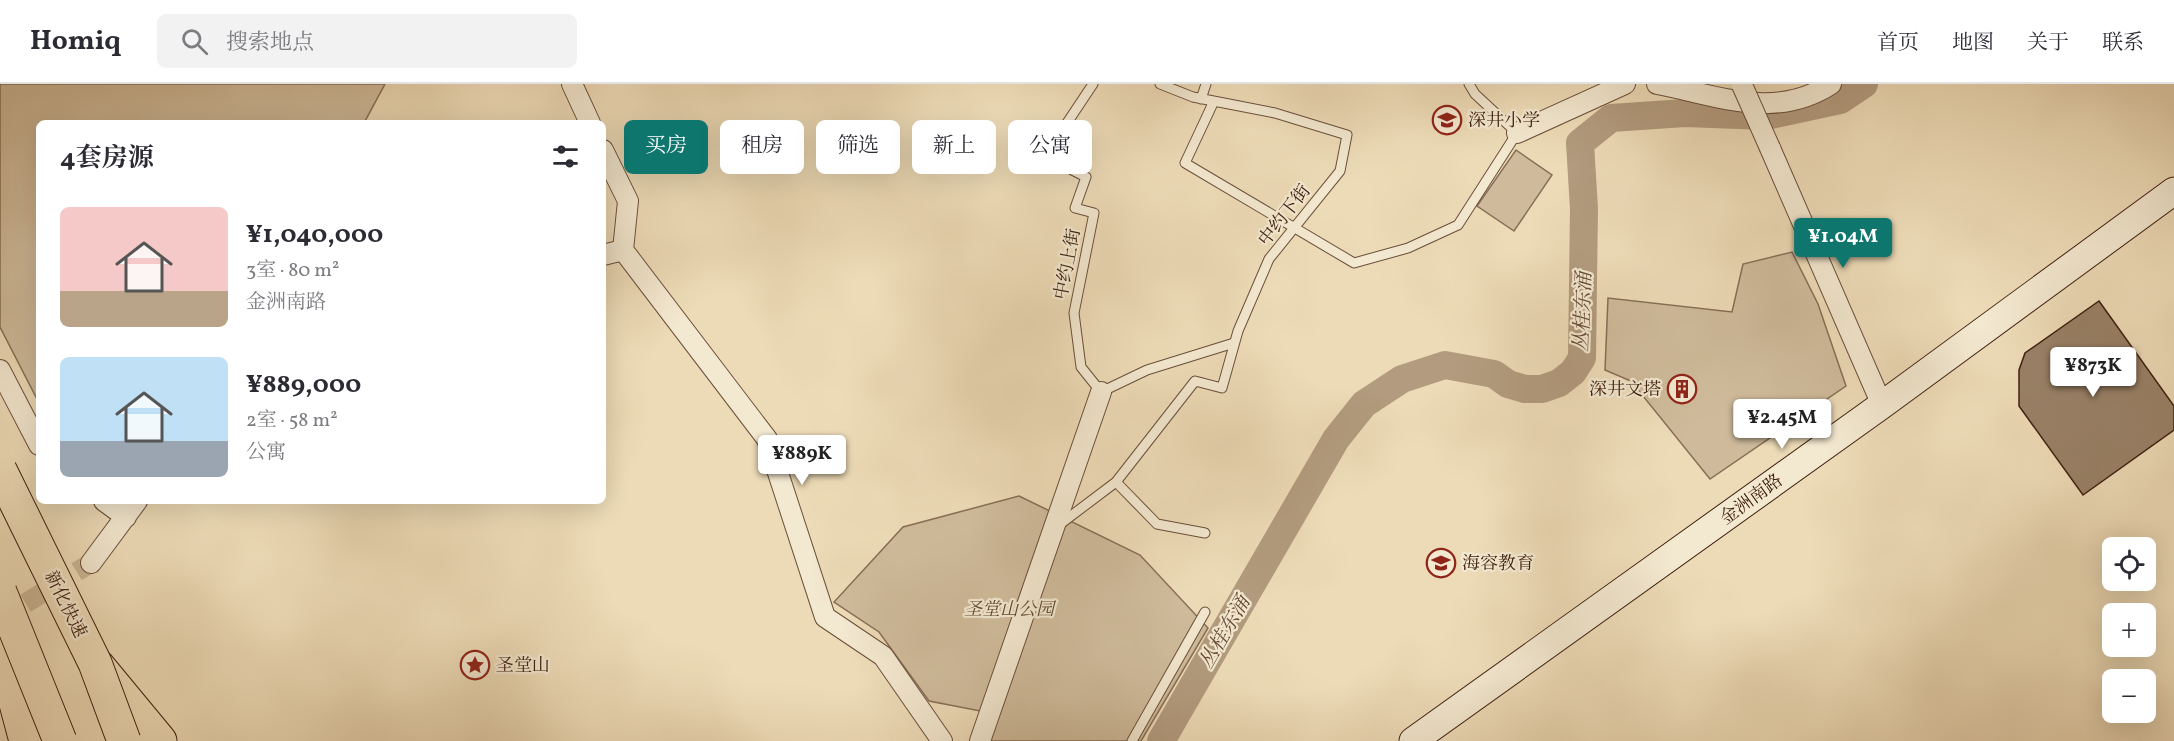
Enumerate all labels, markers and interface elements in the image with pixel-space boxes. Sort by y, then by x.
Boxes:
search box [157,14,577,68]
text: Homiq [30,22,121,61]
icon: search [178,25,211,58]
text: 搜索地点 [226,28,314,59]
text: 首页 [1877,29,1919,58]
text: 地图 [1952,29,1994,58]
text: 关于 [2027,29,2069,58]
text: 联系 [2102,29,2144,58]
school or university icon: 深井小学 [1431,104,1463,136]
place label: 深井小学 [1468,109,1540,134]
chip: 买房 [624,120,708,174]
chip: 租房 [720,120,804,174]
chip: 筛选 [816,120,900,174]
chip: 新上 [912,120,996,174]
chip: 公寓 [1008,120,1092,174]
icon: filters [549,140,582,173]
text: 4套房源 [60,141,154,177]
street label: 中约下街 [1253,180,1317,252]
text: ¥1,040,000 [246,217,383,253]
pin: ¥1.04M [1794,218,1892,269]
text: ¥1.04M [1808,223,1878,251]
street label: 中约上街 [1049,227,1088,302]
icon: home [108,231,180,303]
text: 3室 · 80 m² [246,257,339,285]
water label: 丛桂东涌 [1569,270,1599,353]
text: 金洲南路 [246,289,326,317]
pin: ¥873K [2051,347,2135,398]
text: ¥873K [2064,352,2122,380]
text: ¥889,000 [246,367,361,403]
building icon: 深井文塔 [1666,373,1698,405]
place label: 深井文塔 [1589,378,1661,403]
icon: home [108,381,180,453]
pin: ¥2.45M [1733,399,1831,450]
text: ¥2.45M [1747,404,1817,432]
text: 2室 · 58 m² [246,407,338,435]
pin: ¥889K [760,435,844,486]
text: 公寓 [246,439,286,467]
text: ¥889K [772,440,832,468]
street label: 金洲南路 [1715,469,1788,531]
map controls [2102,537,2156,723]
button: locate [2102,537,2156,591]
school or university icon: 海容教育 [1425,547,1457,579]
place label: 海容教育 [1462,552,1534,577]
street label: 新化快速 [38,567,92,642]
water label: 丛桂东涌 [1194,590,1259,675]
park label: 圣堂山公园 [964,598,1057,623]
button: + [2102,603,2156,657]
place icon: 圣堂山 [459,649,491,681]
place label: 圣堂山 [496,654,550,679]
button: − [2102,669,2156,723]

